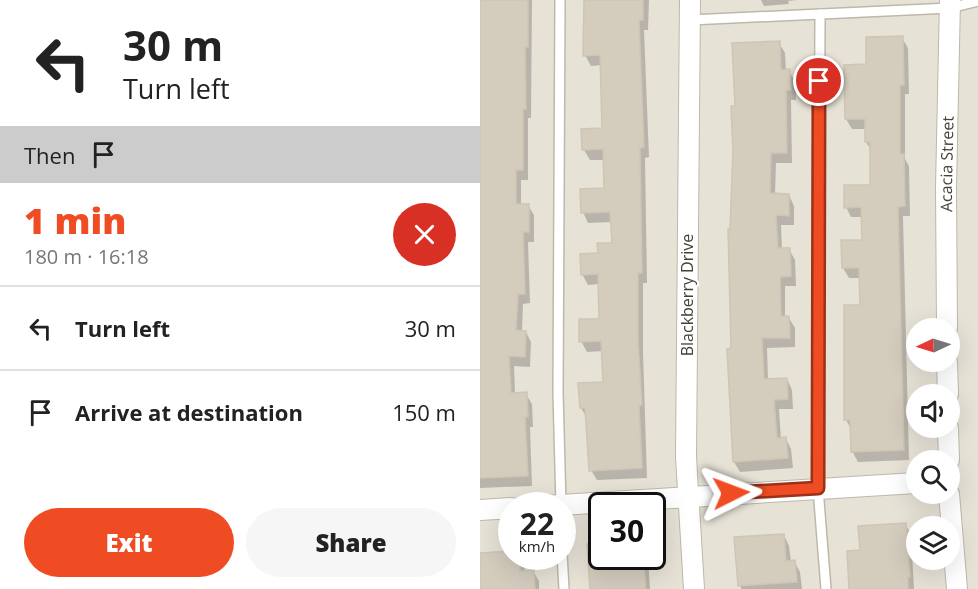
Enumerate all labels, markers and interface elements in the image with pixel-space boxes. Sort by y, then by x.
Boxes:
text: 30 m [123,16,223,73]
icon: left [24,24,102,102]
pin [793,55,844,106]
icon: arrive [802,64,835,97]
text: Turn left [123,70,230,107]
street label: Acacia Street [935,115,959,212]
icon: arrive [87,138,120,171]
text: Then [24,140,75,170]
text: 1 min [24,196,126,245]
button: close [393,203,456,266]
street label: Blackberry Drive [676,234,698,356]
text: 180 m · 16:18 [24,243,149,270]
icon: left [24,312,57,345]
text: Turn left [75,313,170,343]
text: 30 m [405,313,456,343]
north arrow [906,318,960,372]
map controls [906,318,960,570]
button: sound [906,384,960,438]
icon: arrive [24,396,57,429]
text: Arrive at destination [75,397,303,427]
text: 150 m [392,397,456,427]
button: search [906,450,960,504]
position arrow [699,461,763,525]
speed limit sign: 30 [588,492,666,570]
text: 22 [520,503,554,544]
button: Exit [24,508,234,577]
button: Share [246,508,456,577]
button: layers [906,516,960,570]
text: km/h [519,536,555,556]

